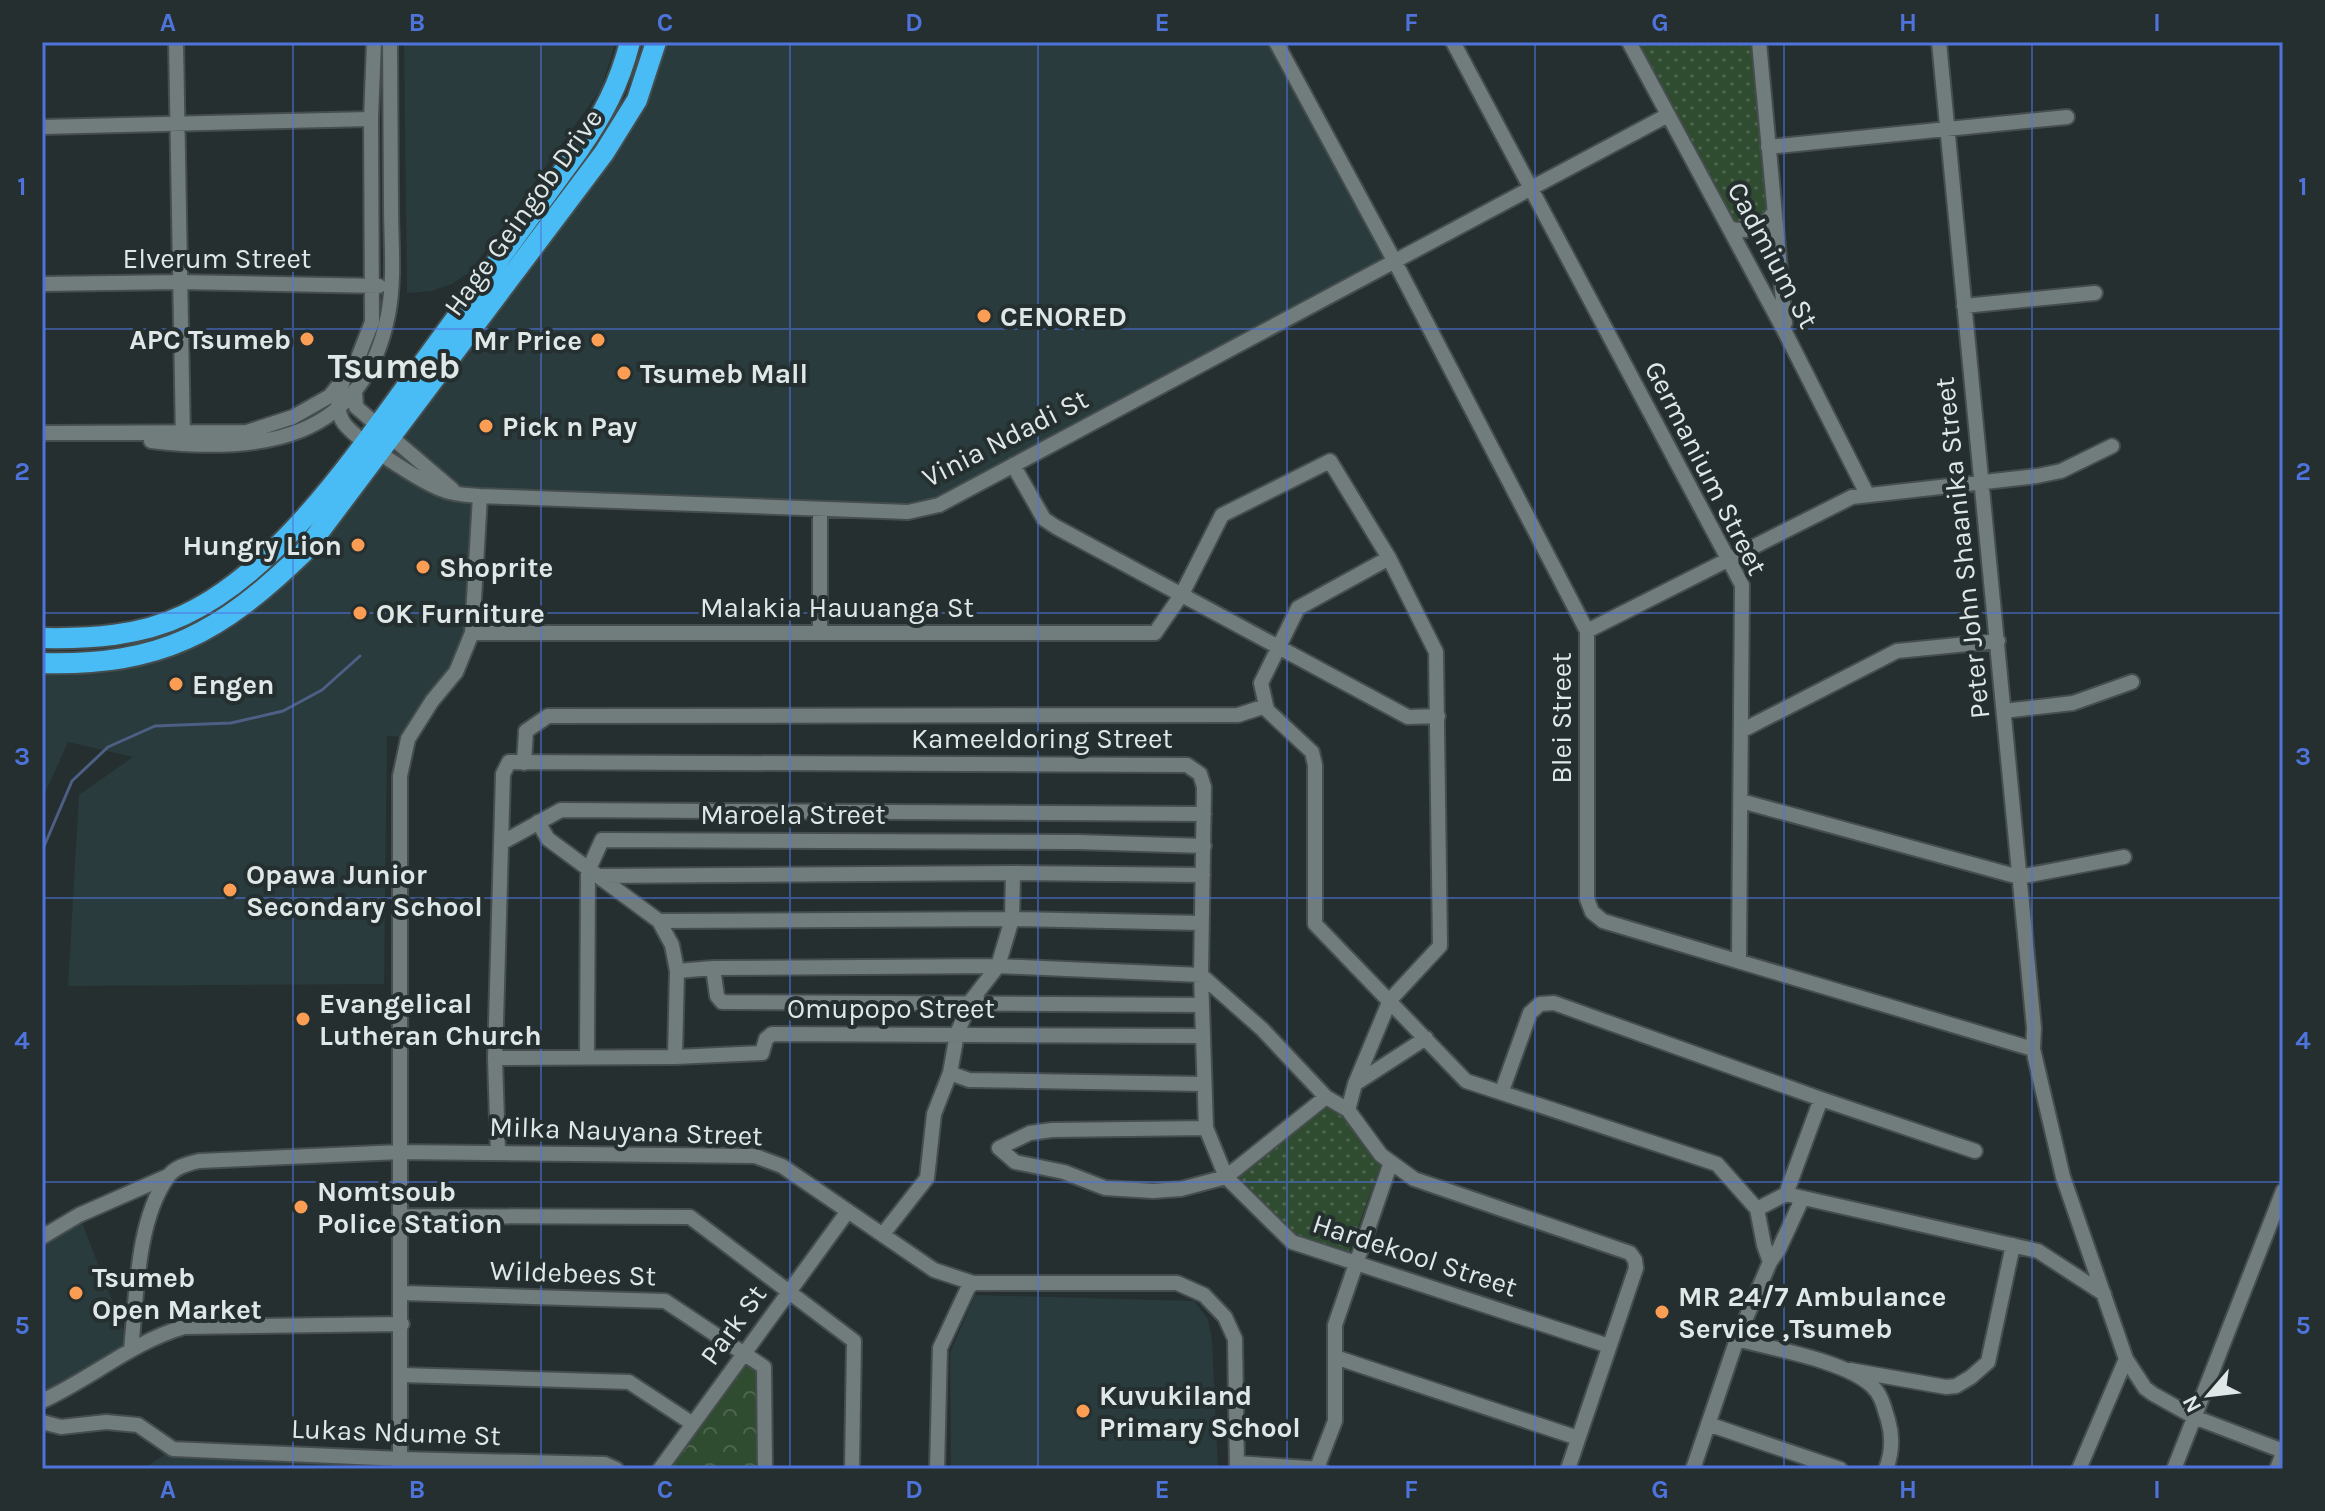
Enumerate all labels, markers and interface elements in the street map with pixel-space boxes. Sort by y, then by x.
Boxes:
text: A [160,7,176,38]
text: B [409,7,425,38]
text: C [657,7,673,38]
text: D [905,7,923,38]
text: E [1154,7,1170,38]
text: F [1404,7,1418,38]
text: G [1651,7,1669,38]
text: H [1899,7,1917,38]
text: I [2153,7,2161,38]
street label: Hage Geingob Drive [437,102,609,322]
text: 1 [17,171,27,202]
text: 1 [2298,171,2308,202]
street label: Cadmium St [1721,176,1825,334]
street label: Elverum Street [123,242,311,275]
place label: CENORED [1000,300,1127,333]
marker: CENORED [975,307,993,325]
place label: APC Tsumeb [129,323,291,356]
place label: Mr Price [473,324,582,357]
marker: APC Tsumeb [298,330,316,348]
marker: Mr Price [589,331,607,349]
district label: Tsumeb [328,345,460,387]
street label: Germanium Street [1638,355,1774,581]
place label: Tsumeb Mall [640,357,808,390]
marker: Tsumeb Mall [615,364,633,382]
street label: Peter John Shaanika Street [1928,376,1996,720]
street label: Vinia Ndadi St [917,382,1093,494]
place label: Pick n Pay [502,410,637,443]
marker: Pick n Pay [477,417,495,435]
text: 2 [14,456,30,487]
text: 2 [2295,456,2311,487]
place label: Hungry Lion [182,529,342,562]
marker: Hungry Lion [349,536,367,554]
place label: Shoprite [439,551,553,584]
marker: Shoprite [414,558,432,576]
street label: Malakia Hauuanga St [700,591,974,624]
place label: OK Furniture [376,597,545,630]
marker: OK Furniture [351,604,369,622]
street label: Blei Street [1545,652,1578,784]
place label: Engen [192,668,274,701]
marker: Engen [167,675,185,693]
street label: Kameeldoring Street [911,722,1173,755]
text: 3 [14,741,30,772]
text: 3 [2295,741,2311,772]
street label: Maroela Street [700,798,886,831]
place label: Opawa Junior Secondary School [246,858,483,923]
marker: Opawa Junior Secondary School [221,881,239,899]
place label: Evangelical Lutheran Church [319,987,542,1052]
street label: Omupopo Street [787,992,995,1025]
marker: Evangelical Lutheran Church [294,1010,312,1028]
text: 4 [14,1025,30,1056]
text: 4 [2295,1025,2311,1056]
street label: Milka Nauyana Street [489,1110,763,1152]
place label: Nomtsoub Police Station [317,1175,502,1240]
marker: Nomtsoub Police Station [292,1198,310,1216]
street label: Hardekool Street [1309,1206,1521,1304]
street label: Wildebees St [489,1254,657,1292]
place label: Tsumeb Open Market [92,1261,262,1326]
street label: Park St [693,1279,773,1371]
place label: MR 24/7 Ambulance Service ,Tsumeb [1678,1280,1946,1345]
marker: Tsumeb Open Market [67,1284,85,1302]
marker: MR 24/7 Ambulance Service ,Tsumeb [1653,1303,1671,1321]
text: 5 [14,1310,30,1341]
text: 5 [2295,1310,2311,1341]
north arrow [2169,1355,2249,1435]
place label: Kuvukiland Primary School [1099,1379,1301,1444]
text: N [2177,1391,2207,1417]
marker: Kuvukiland Primary School [1074,1402,1092,1420]
street label: Lukas Ndume St [290,1412,502,1452]
text: A [160,1474,176,1505]
text: B [409,1474,425,1505]
text: C [657,1474,673,1505]
text: D [905,1474,923,1505]
text: E [1154,1474,1170,1505]
text: F [1404,1474,1418,1505]
text: G [1651,1474,1669,1505]
text: H [1899,1474,1917,1505]
text: I [2153,1474,2161,1505]

